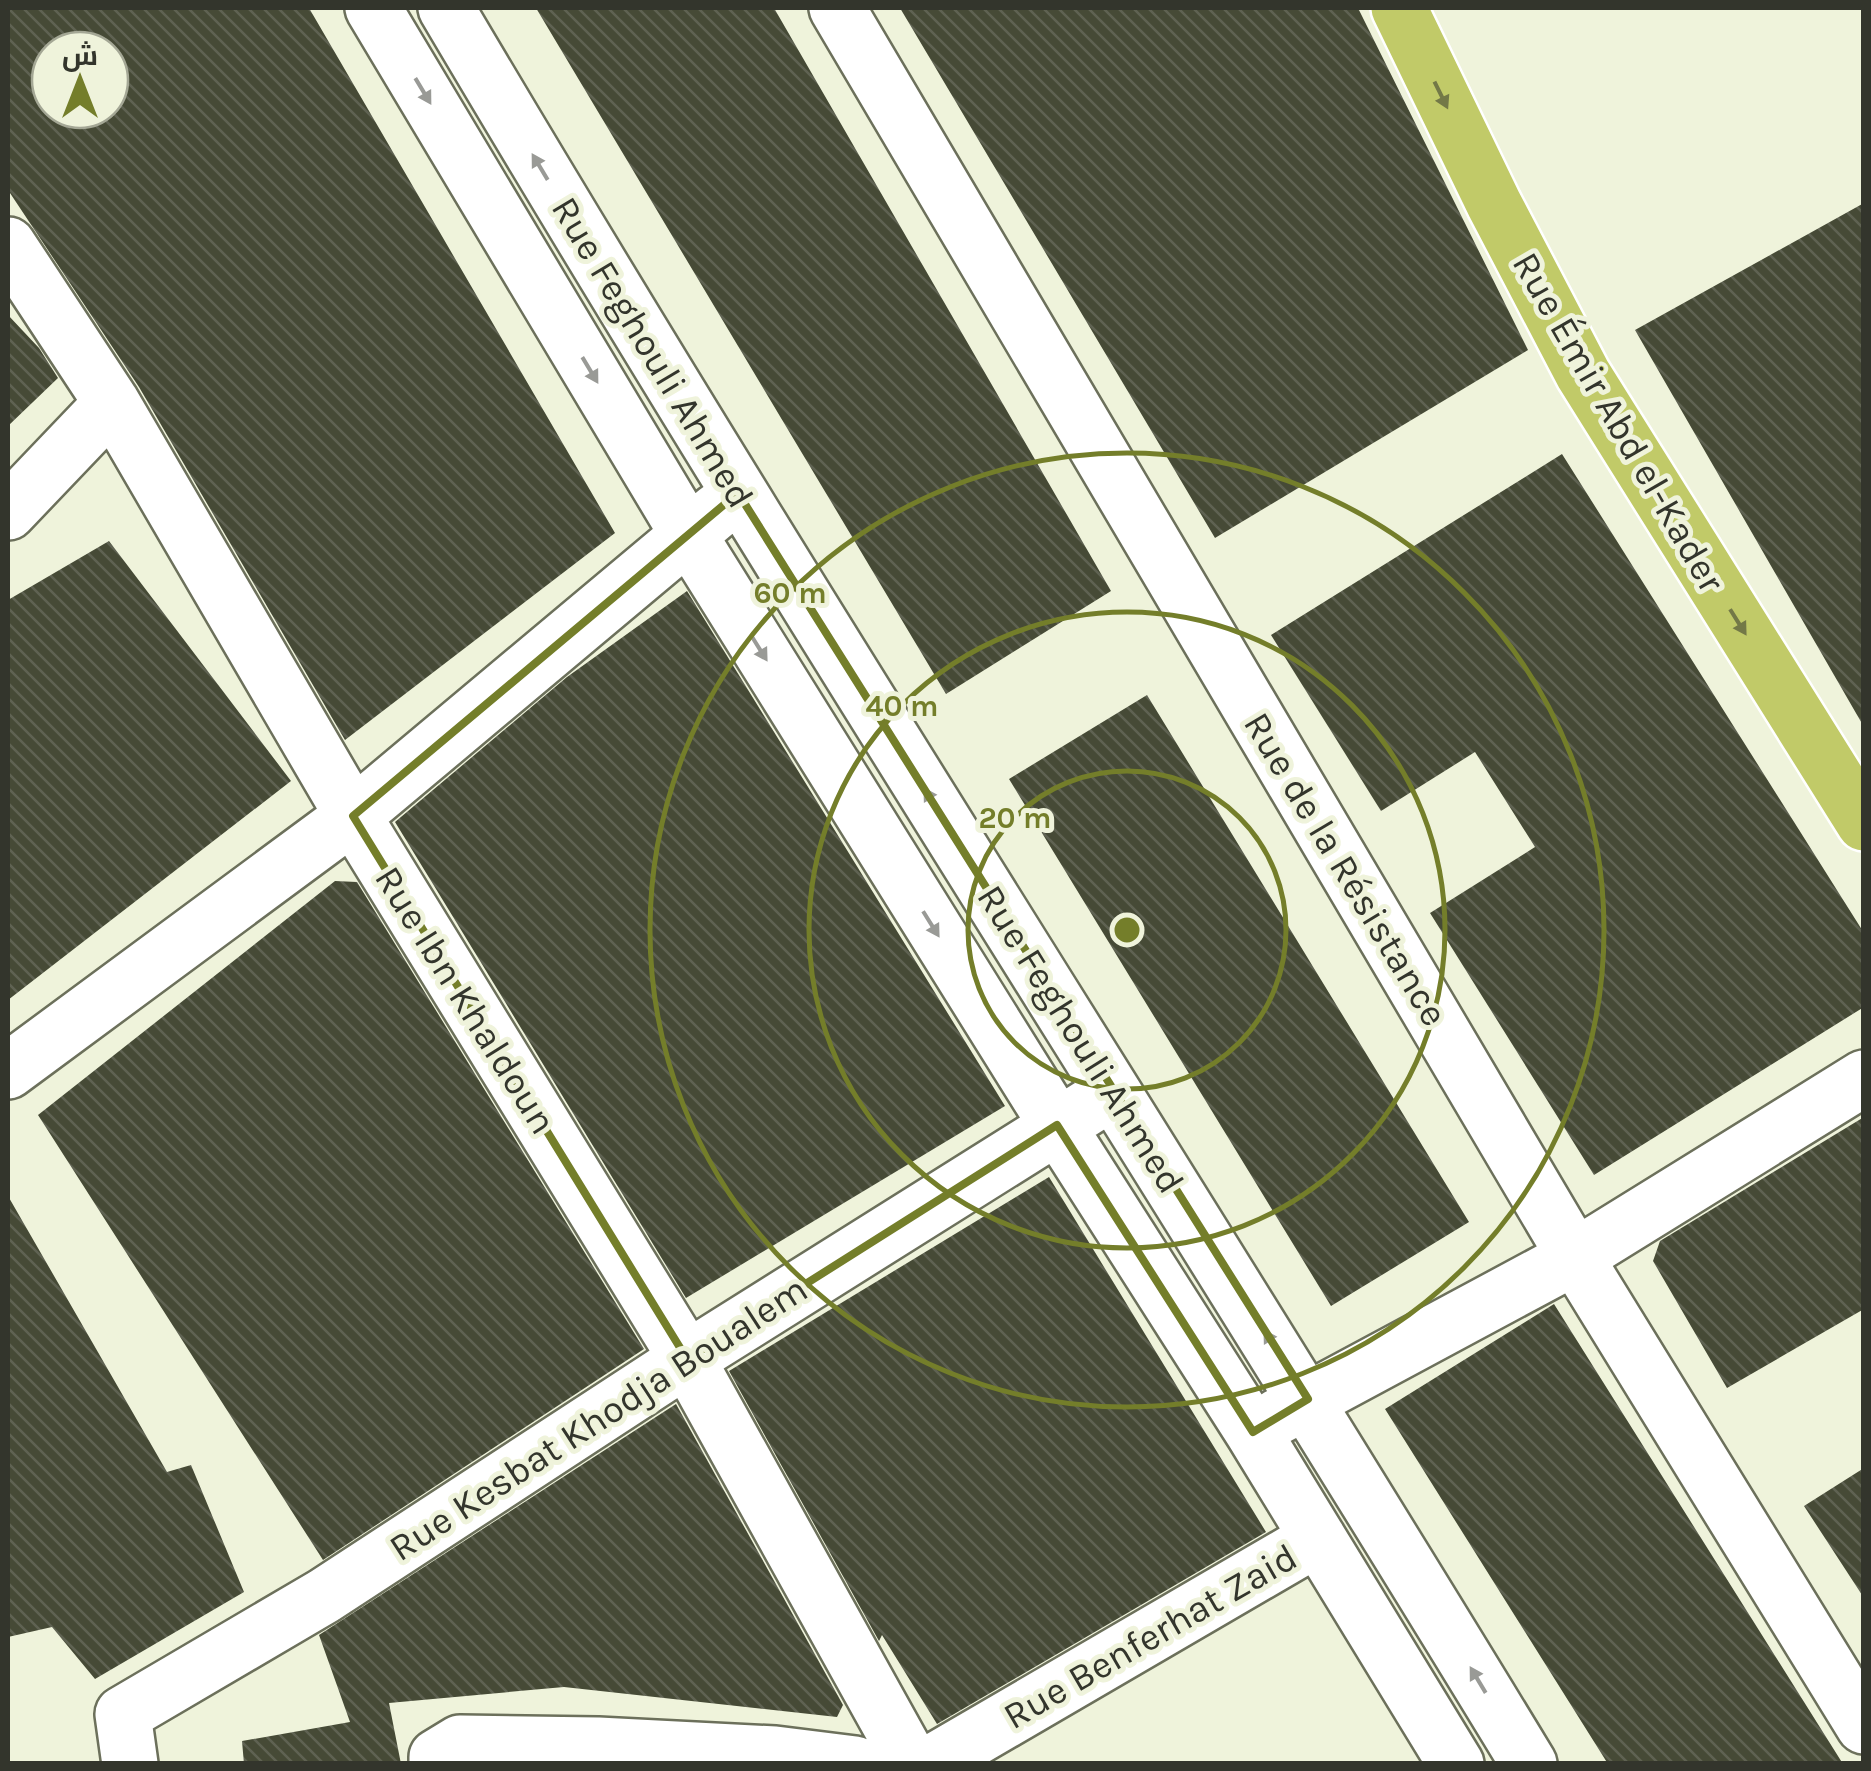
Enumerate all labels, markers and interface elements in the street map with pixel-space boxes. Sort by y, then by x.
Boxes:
north arrow [30,30,130,130]
text: ش [62,39,98,72]
one-way arrow [414,77,431,105]
one-way arrow [1433,81,1450,110]
one-way arrow [532,153,549,182]
street label: Rue Feghouli Ahmed [542,189,763,516]
street label: Rue Émir Abd el-Kader [1503,244,1735,600]
one-way arrow [581,356,598,384]
text: 60 m [753,575,827,611]
one-way arrow [1728,608,1746,636]
one-way arrow [750,634,767,662]
text: 40 m [866,688,938,724]
street label: Rue de la Résistance [1234,704,1457,1034]
one-way arrow [923,788,941,815]
text: 20 m [978,800,1052,836]
street label: Rue Ibn Khaldoun [365,858,566,1142]
street label: Rue Feghouli Ahmed [968,877,1194,1202]
one-way arrow [921,910,940,937]
centre of rings [1109,912,1145,948]
street label: Rue Kesbat Khodja Boualem [381,1266,816,1571]
one-way arrow [1264,1329,1282,1357]
street label: Rue Benferhat Zaid [995,1534,1305,1739]
one-way arrow [1470,1666,1487,1694]

